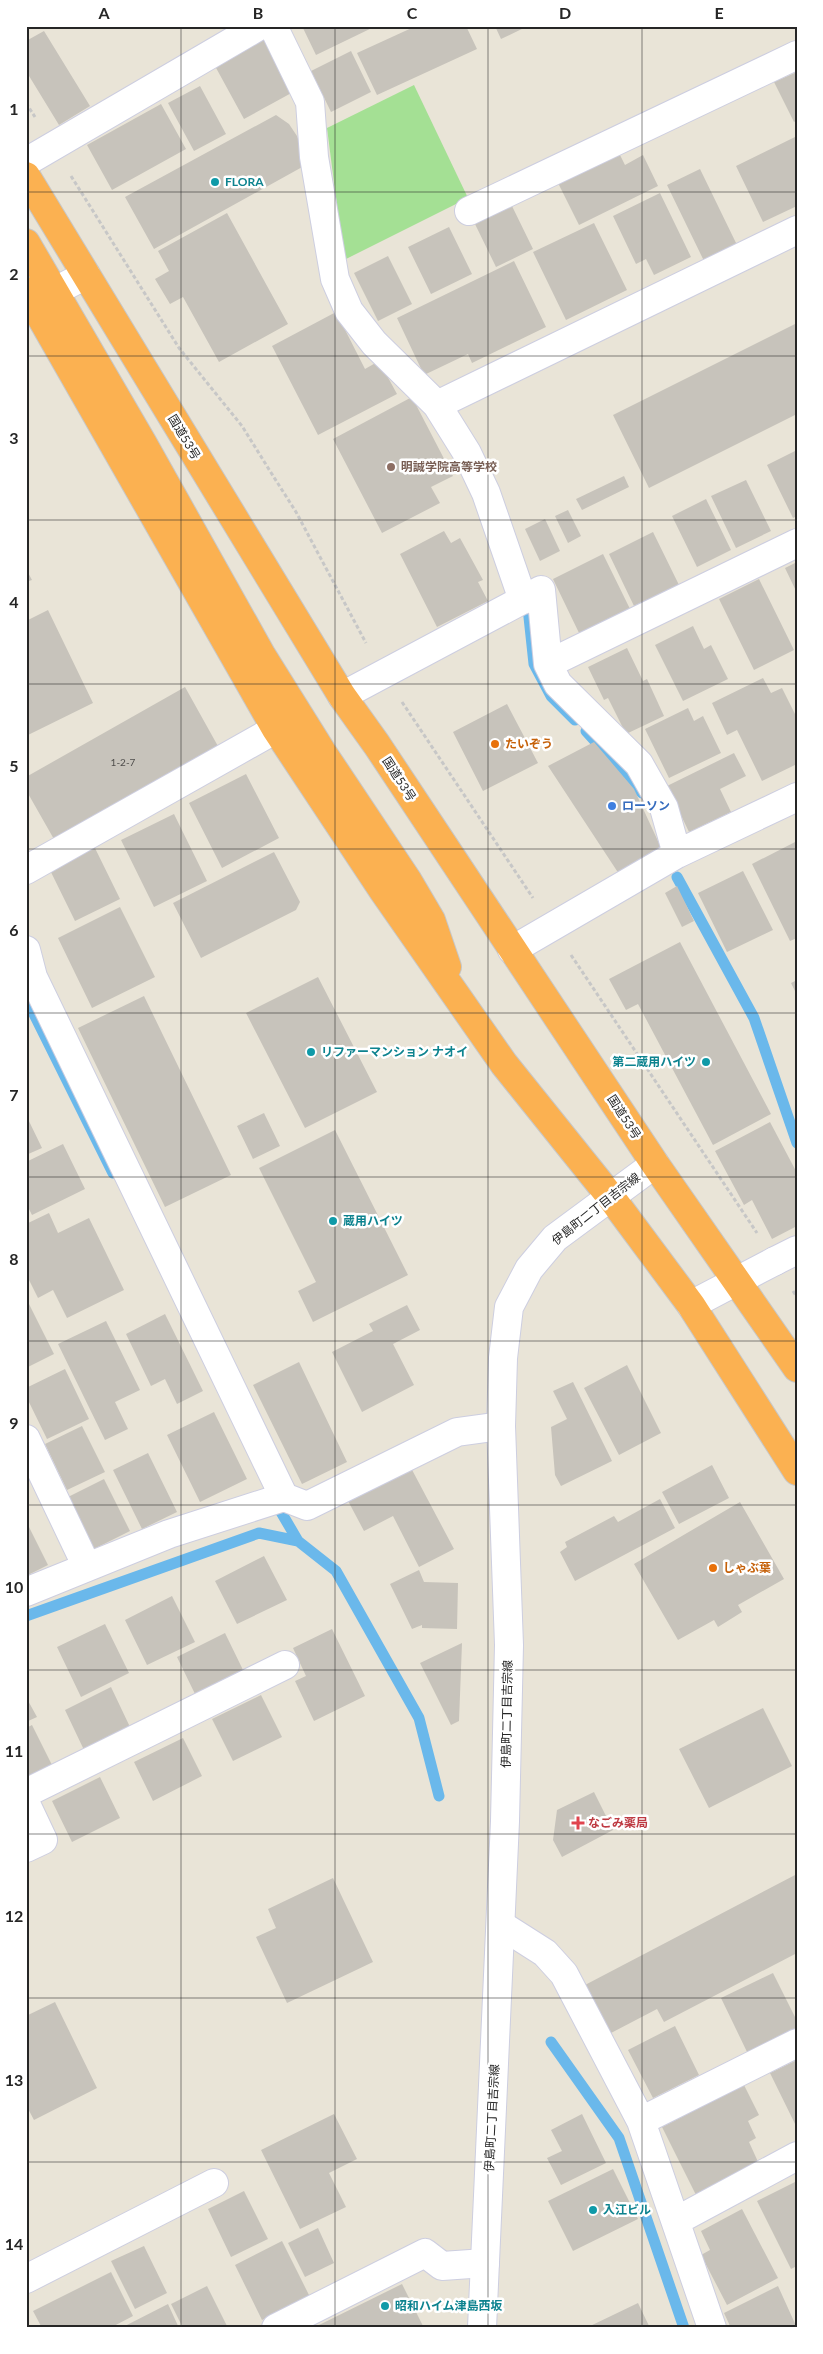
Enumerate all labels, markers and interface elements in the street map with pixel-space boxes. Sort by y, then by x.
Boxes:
text: A [97,3,110,22]
text: B [253,3,263,22]
text: C [407,3,418,22]
text: D [559,3,571,22]
text: E [714,3,724,22]
text: 1 [9,99,19,118]
place label: FLORA [225,174,264,189]
marker: FLORA [209,176,221,188]
text: 2 [9,264,19,283]
street label: 国道53号 [165,411,204,462]
text: 3 [9,428,19,447]
place label: 明誠学院高等学校 [401,459,497,474]
marker: 明誠学院高等学校 [385,461,397,473]
text: 4 [9,592,19,611]
place label: たいぞう [505,736,553,751]
marker: たいぞう [489,738,501,750]
street label: 国道53号 [380,754,419,804]
text: 5 [9,756,19,775]
house number: 1-2-7 [111,756,136,768]
place label: ローソン [622,798,670,813]
marker: ローソン [606,800,618,812]
text: 6 [9,920,19,939]
place label: リファーマンション ナオイ [321,1044,468,1059]
marker: リファーマンション ナオイ [305,1046,317,1058]
place label: 第二蔵用ハイツ [612,1054,696,1069]
marker: 第二蔵用ハイツ [700,1056,712,1068]
text: 7 [9,1085,19,1104]
street label: 国道53号 [605,1092,644,1142]
street label: 伊島町二丁目吉宗線 [549,1169,643,1248]
place label: 蔵用ハイツ [343,1213,403,1228]
marker: 蔵用ハイツ [327,1215,339,1227]
text: 8 [9,1249,19,1268]
text: 9 [9,1413,19,1432]
place label: しゃぶ葉 [723,1560,771,1575]
marker: しゃぶ葉 [707,1562,719,1574]
text: 10 [5,1577,23,1596]
street label: 伊島町二丁目吉宗線 [498,1660,515,1768]
text: 11 [5,1741,23,1760]
place label: なごみ薬局 [588,1815,648,1830]
marker: なごみ薬局 [572,1817,584,1829]
text: 12 [5,1906,23,1925]
street label: 伊島町二丁目吉宗線 [481,2064,502,2172]
text: 13 [5,2070,23,2089]
place label: 入江ビル [603,2202,651,2217]
marker: 入江ビル [587,2204,599,2216]
text: 14 [5,2234,23,2253]
place label: 昭和ハイム津島西坂 [395,2298,503,2313]
marker: 昭和ハイム津島西坂 [379,2300,391,2312]

